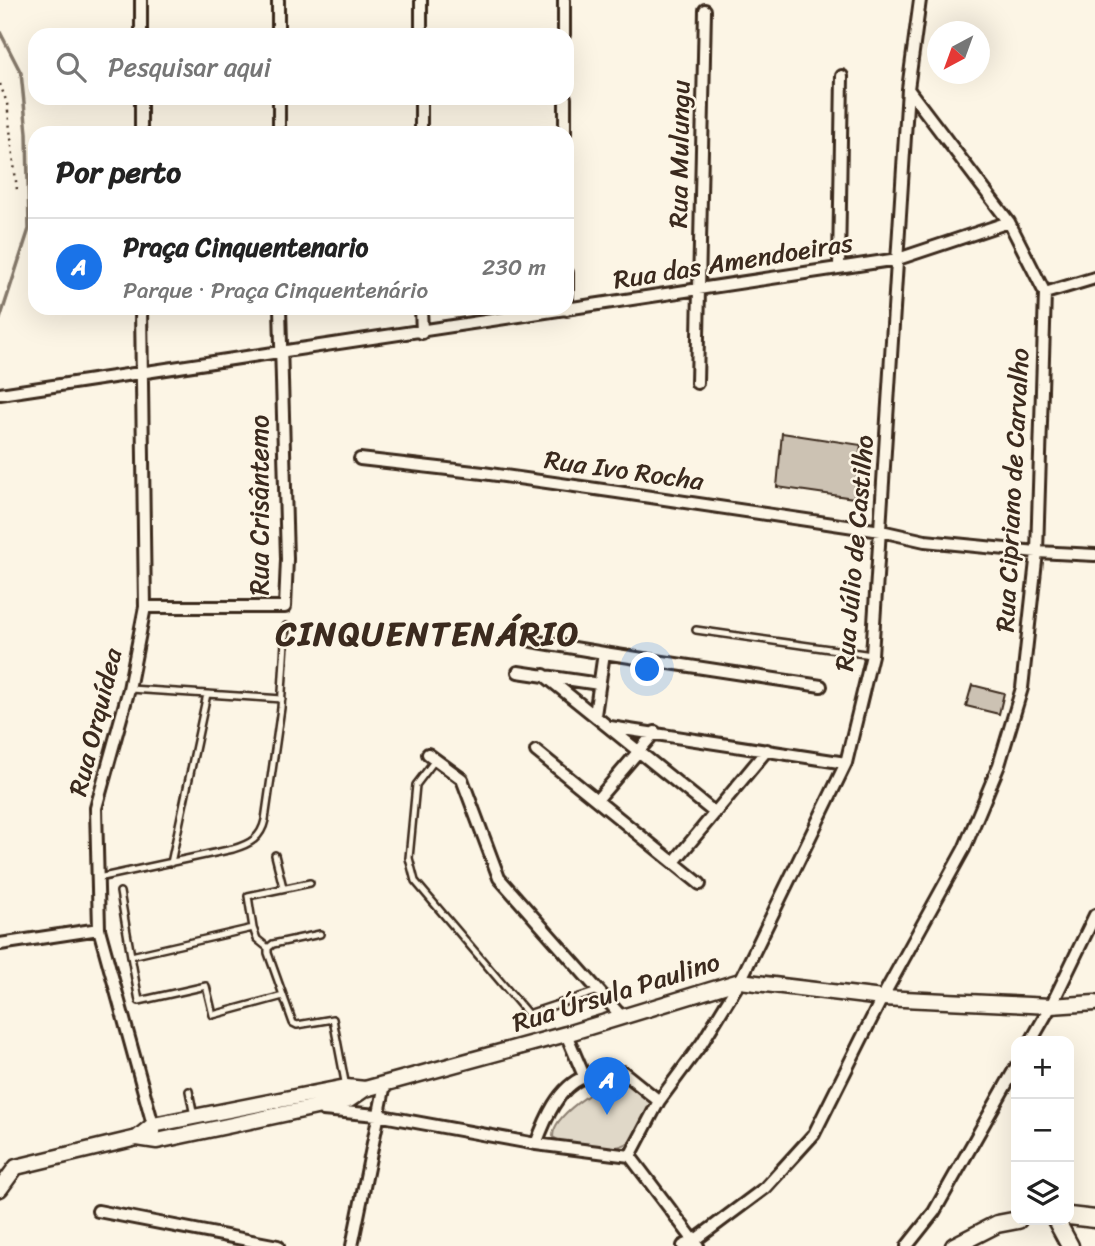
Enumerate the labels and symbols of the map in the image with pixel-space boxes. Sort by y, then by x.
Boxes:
north arrow [927,21,990,84]
street label: Rua Mulungu [655,79,703,228]
street label: Rua das Amendoeiras [610,219,857,303]
street label: Rua Cipriano de Carvalho [982,347,1042,633]
street label: Rua Crisântemo [236,415,282,595]
street label: Rua Júlio de Castilho [821,433,887,673]
street label: Rua Ivo Rocha [541,436,707,504]
district label: CINQUENTENÁRIO [275,605,580,663]
street label: Rua Orquídea [54,642,136,801]
your location [630,652,664,686]
street label: Rua Úrsula Paulino [506,939,726,1045]
pin: A [584,1057,630,1115]

